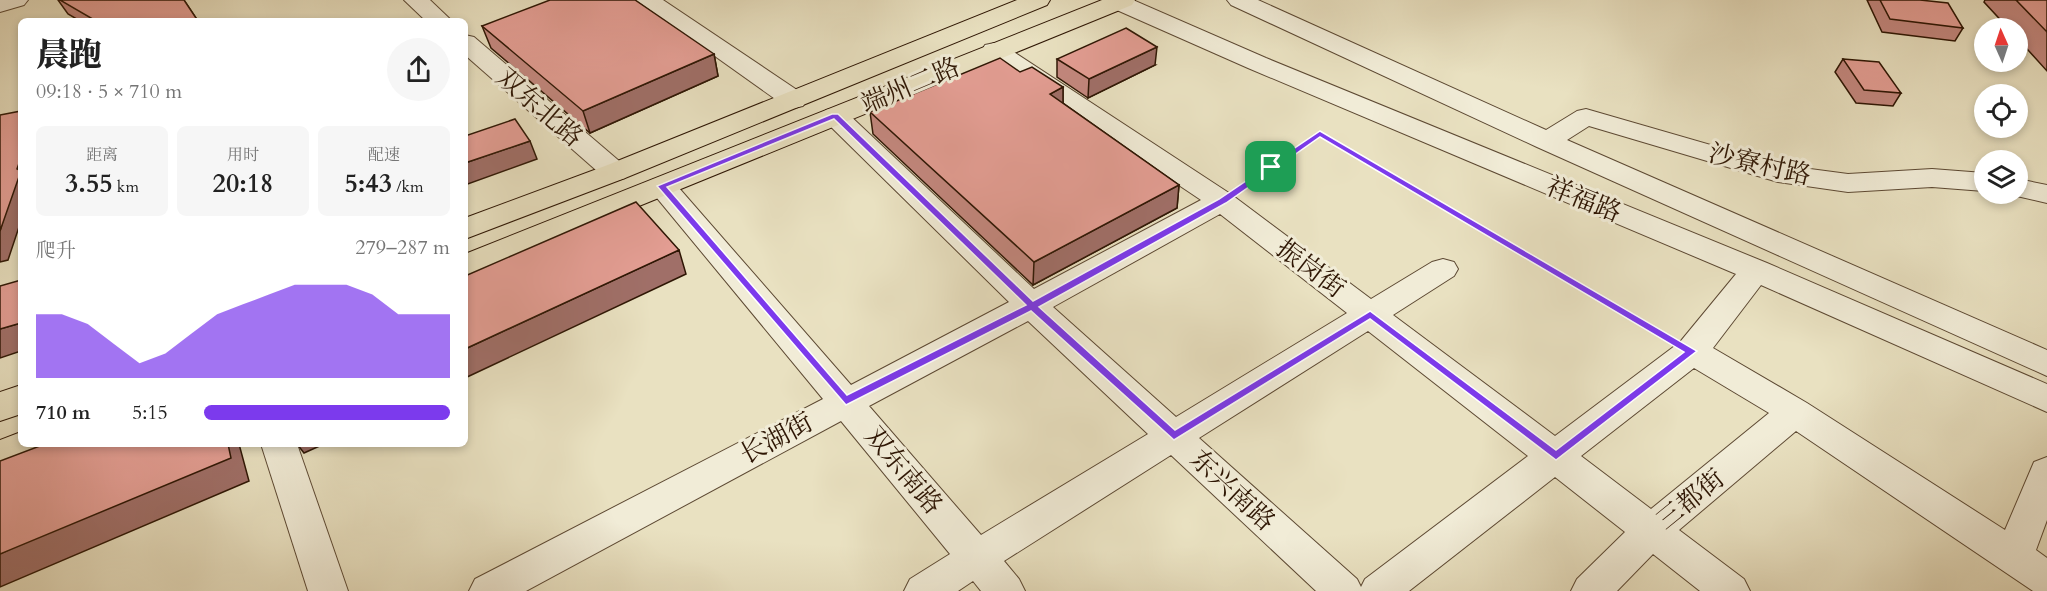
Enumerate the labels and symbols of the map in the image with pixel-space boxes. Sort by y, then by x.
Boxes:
north arrow [1974,18,2028,72]
street label: 端州二路 [855,49,965,122]
street label: 双东北路 [489,60,590,155]
street label: 沙寮村路 [1705,136,1814,193]
pin [1245,141,1296,192]
street label: 祥福路 [1541,169,1627,230]
street label: 振岗街 [1269,231,1352,306]
street label: 长湖街 [734,405,819,472]
street label: 双东南路 [857,419,950,521]
street label: 东兴南路 [1183,442,1283,539]
street label: 三都街 [1649,461,1732,538]

